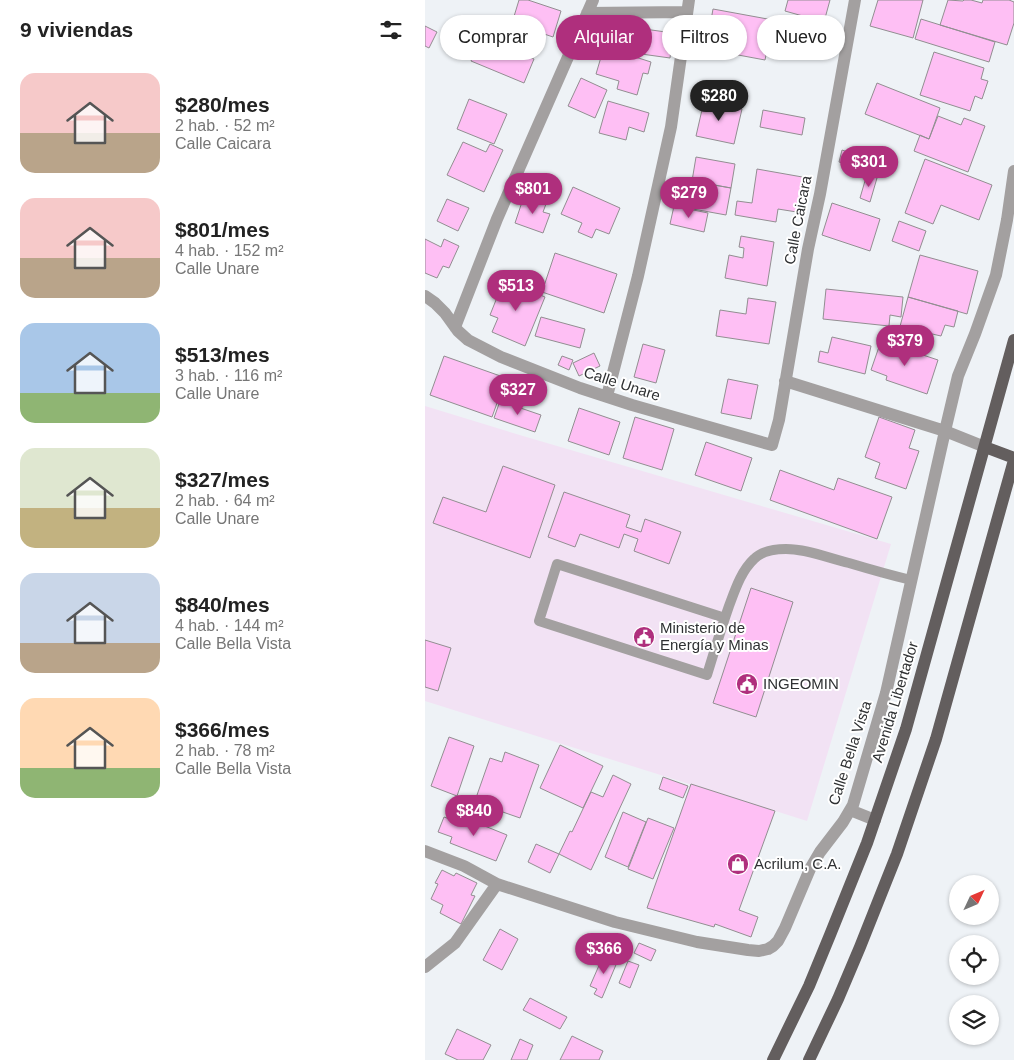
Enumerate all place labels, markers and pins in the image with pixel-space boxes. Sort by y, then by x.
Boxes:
pin: $280 [689,80,749,122]
pin: $301 [839,146,899,188]
pin: $801 [503,172,563,215]
pin: $279 [659,176,719,219]
pin: $513 [486,270,546,312]
pin: $379 [875,324,935,367]
pin: $327 [488,374,548,416]
place label: Ministerio de Energía y Minas [660,619,768,653]
public building icon: Ministerio de Energía y Minas [632,625,656,649]
public building icon: INGEOMIN [735,672,759,696]
place label: INGEOMIN [763,675,839,692]
pin: $840 [444,794,504,837]
shop icon: Acrilum, C.A. [726,852,750,876]
place label: Acrilum, C.A. [754,855,842,872]
pin: $366 [574,932,634,975]

